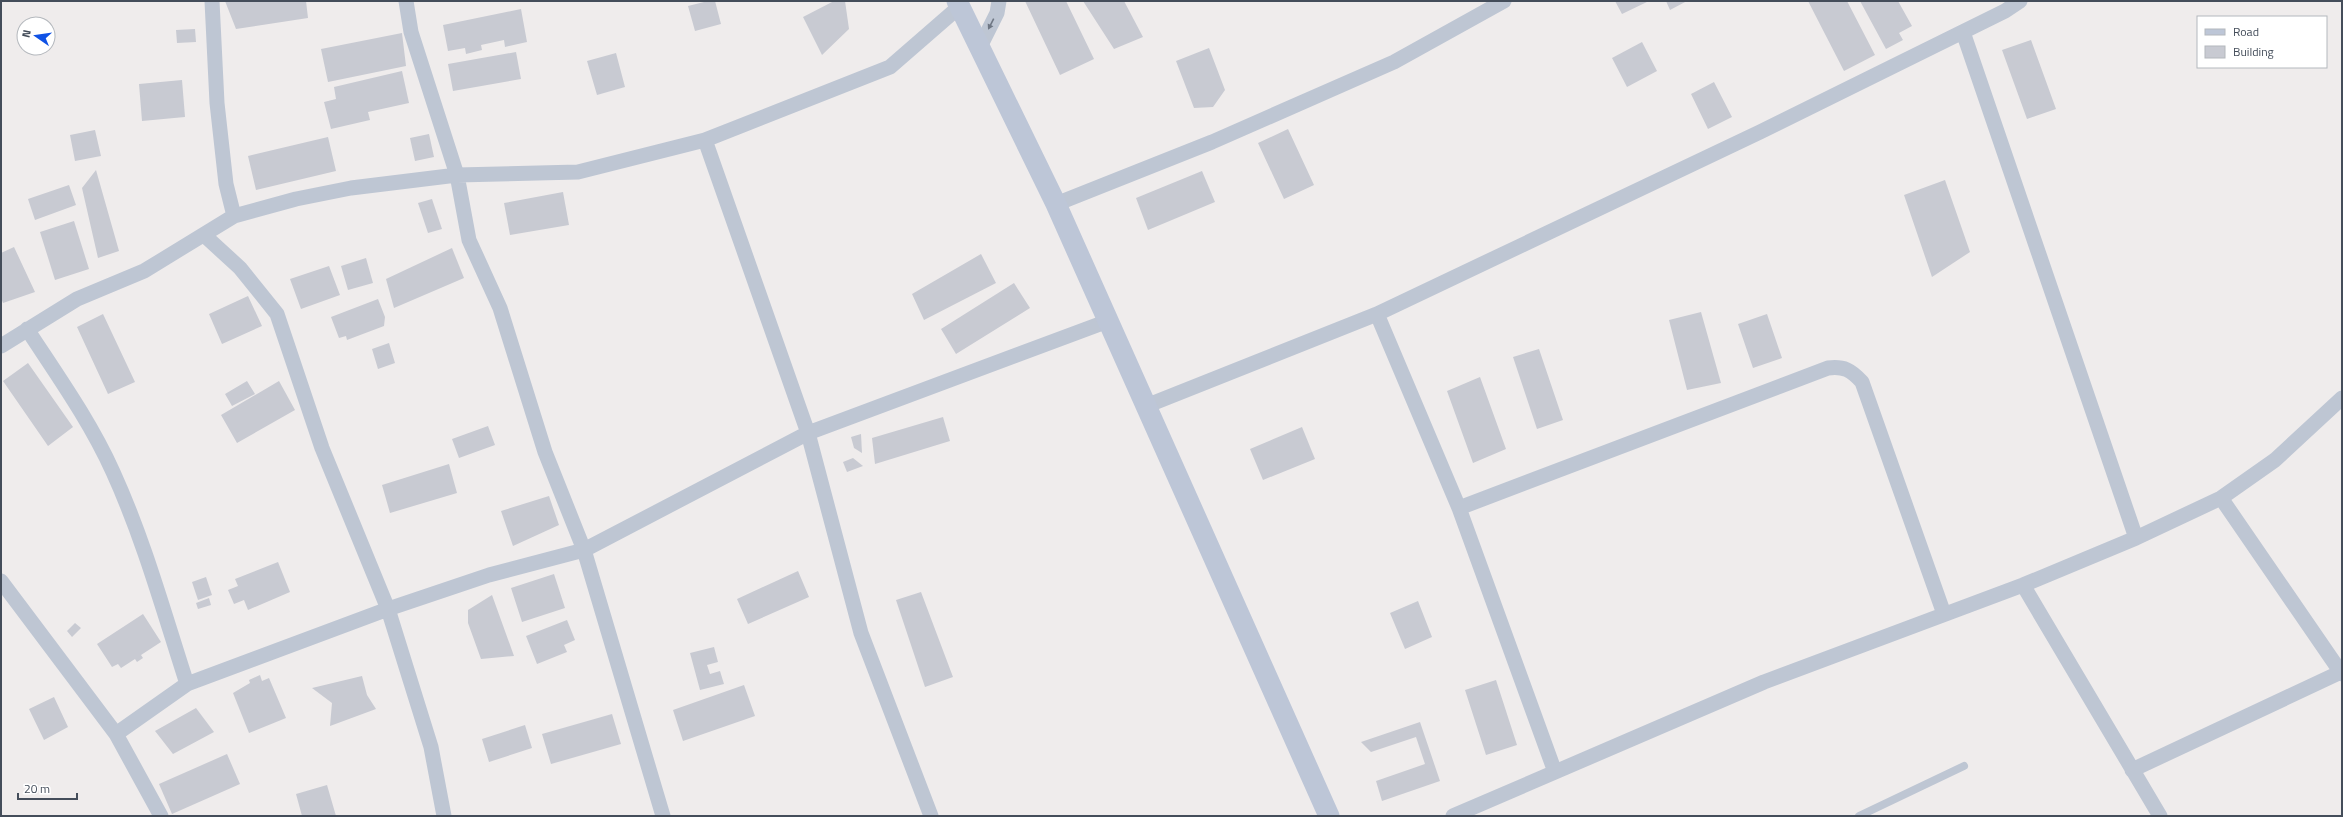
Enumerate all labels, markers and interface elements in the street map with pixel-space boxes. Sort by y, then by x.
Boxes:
north arrow [16,16,56,56]
legend [2197,16,2327,68]
one-way arrow [988,19,994,30]
text: Road [2233,22,2259,41]
text: N [18,28,35,39]
text: Building [2233,42,2274,61]
scale bar [18,775,77,801]
text: 20 m [24,779,50,798]

